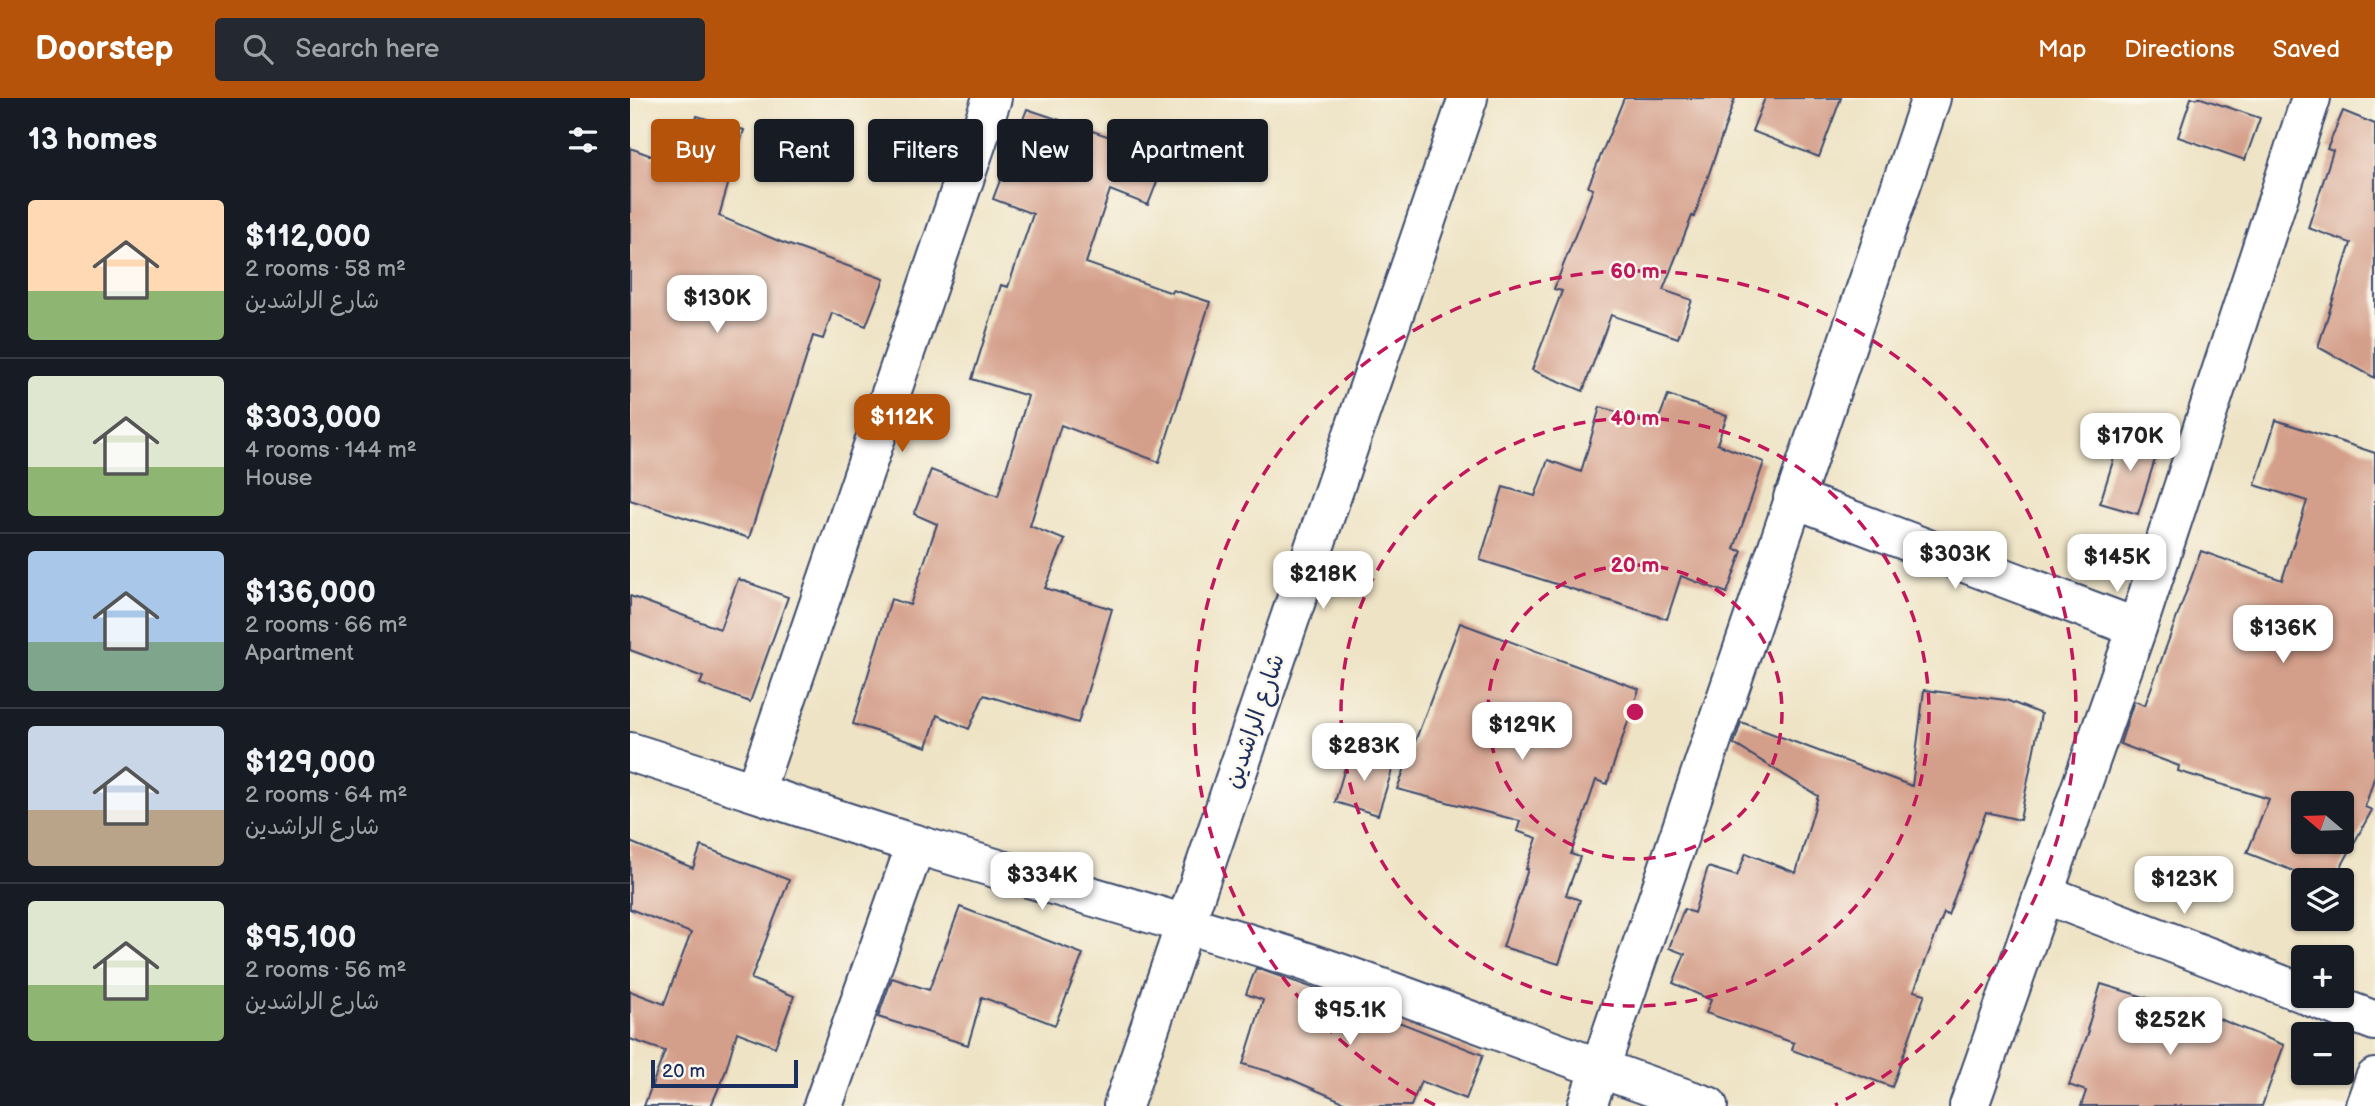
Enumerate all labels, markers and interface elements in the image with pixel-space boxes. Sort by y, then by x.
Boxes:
search box [215,18,705,81]
text: Doorstep [35,29,173,69]
icon: search [239,30,277,68]
text: Search here [295,34,439,65]
text: Map [2038,35,2086,64]
text: Directions [2124,35,2235,64]
text: Saved [2273,35,2340,64]
chip: Buy [651,119,740,182]
chip: Rent [754,119,854,182]
chip: Filters [868,119,983,182]
chip: New [997,119,1093,182]
chip: Apartment [1107,119,1268,182]
icon: filters [564,121,602,159]
text: 13 homes [28,122,157,158]
text: $112,000 [245,219,371,255]
icon: home [84,228,168,312]
text: 2 rooms · 58 m² [245,255,406,283]
text: 60 m [1610,259,1660,284]
pin: $130K [668,275,766,335]
text: $130K [683,284,751,312]
text: شارع الراشدين [245,287,379,315]
pin: $112K [853,394,951,454]
text: $303,000 [245,400,381,436]
text: $112K [870,403,934,431]
icon: home [84,404,168,488]
text: 40 m [1610,406,1660,431]
pin: $170K [2081,414,2179,473]
text: $170K [2096,422,2164,450]
text: 4 rooms · 144 m² [245,436,417,464]
text: House [245,464,312,492]
pin: $303K [1906,532,2004,591]
pin: $145K [2068,534,2166,594]
text: $303K [1919,540,1991,568]
text: $145K [2083,543,2151,571]
pin: $218K [1274,552,1372,611]
text: 20 m [1611,553,1659,578]
text: $218K [1289,560,1357,588]
text: $136,000 [245,575,376,611]
icon: home [84,579,168,663]
pin: $136K [2234,606,2332,665]
text: 2 rooms · 66 m² [245,611,407,639]
text: $136K [2249,614,2317,642]
text: Apartment [245,639,354,667]
street label: شارع الراشدين [1218,650,1293,793]
centre of rings [1623,700,1647,724]
pin: $129K [1473,702,1571,762]
text: $129K [1488,711,1556,739]
pin: $283K [1315,724,1413,783]
text: $283K [1328,732,1400,760]
text: $129,000 [245,745,376,781]
icon: home [84,754,168,838]
text: 2 rooms · 64 m² [245,781,407,809]
north arrow [2291,791,2354,854]
map controls [2291,791,2354,1085]
text: شارع الراشدين [245,813,379,841]
pin: $334K [993,852,1091,912]
pin: $123K [2135,856,2233,916]
text: $334K [1006,861,1078,889]
text: $123K [2150,865,2218,893]
button: layers [2291,868,2354,931]
text: $95,100 [245,920,356,956]
icon: home [84,929,168,1013]
button: + [2291,945,2354,1008]
text: 2 rooms · 56 m² [245,956,407,984]
text: شارع الراشدين [245,988,379,1016]
pin: $95.1K [1293,988,1407,1047]
text: $95.1K [1314,996,1386,1024]
pin: $252K [2121,998,2219,1057]
text: $252K [2134,1006,2206,1034]
button: − [2291,1022,2354,1085]
scale bar [651,1057,798,1089]
text: 20 m [662,1060,705,1083]

